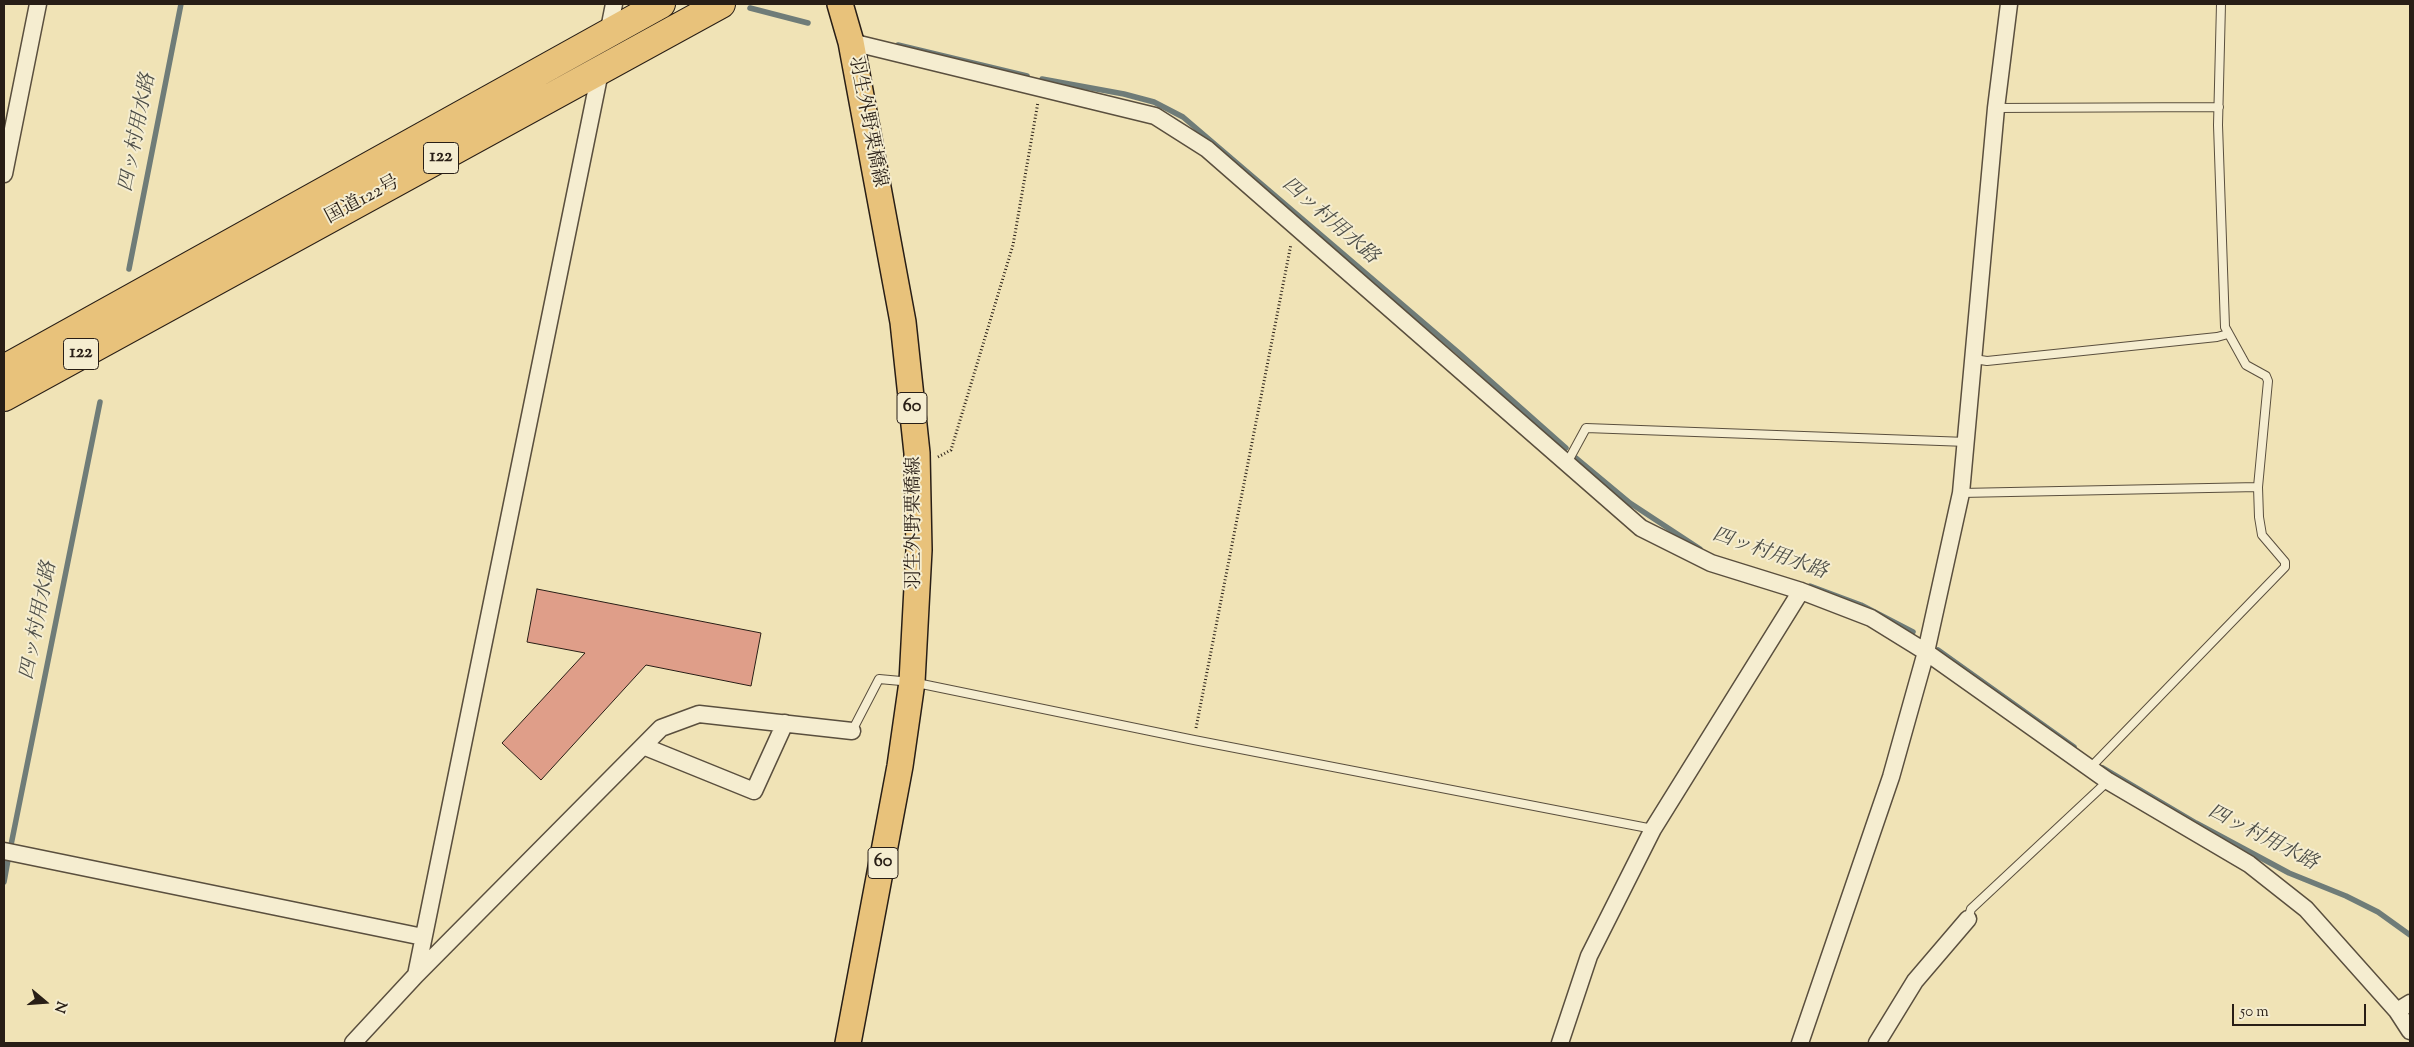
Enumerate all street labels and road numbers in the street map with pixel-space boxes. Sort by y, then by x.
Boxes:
street label: 羽生外野栗橋線 [842,55,890,189]
road number: 122 [424,142,458,174]
street label: 国道122号 [322,172,404,230]
road number: 122 [64,338,98,369]
road number: 60 [897,392,927,423]
street label: 羽生外野栗橋線 [905,457,927,589]
road number: 60 [868,848,898,878]

